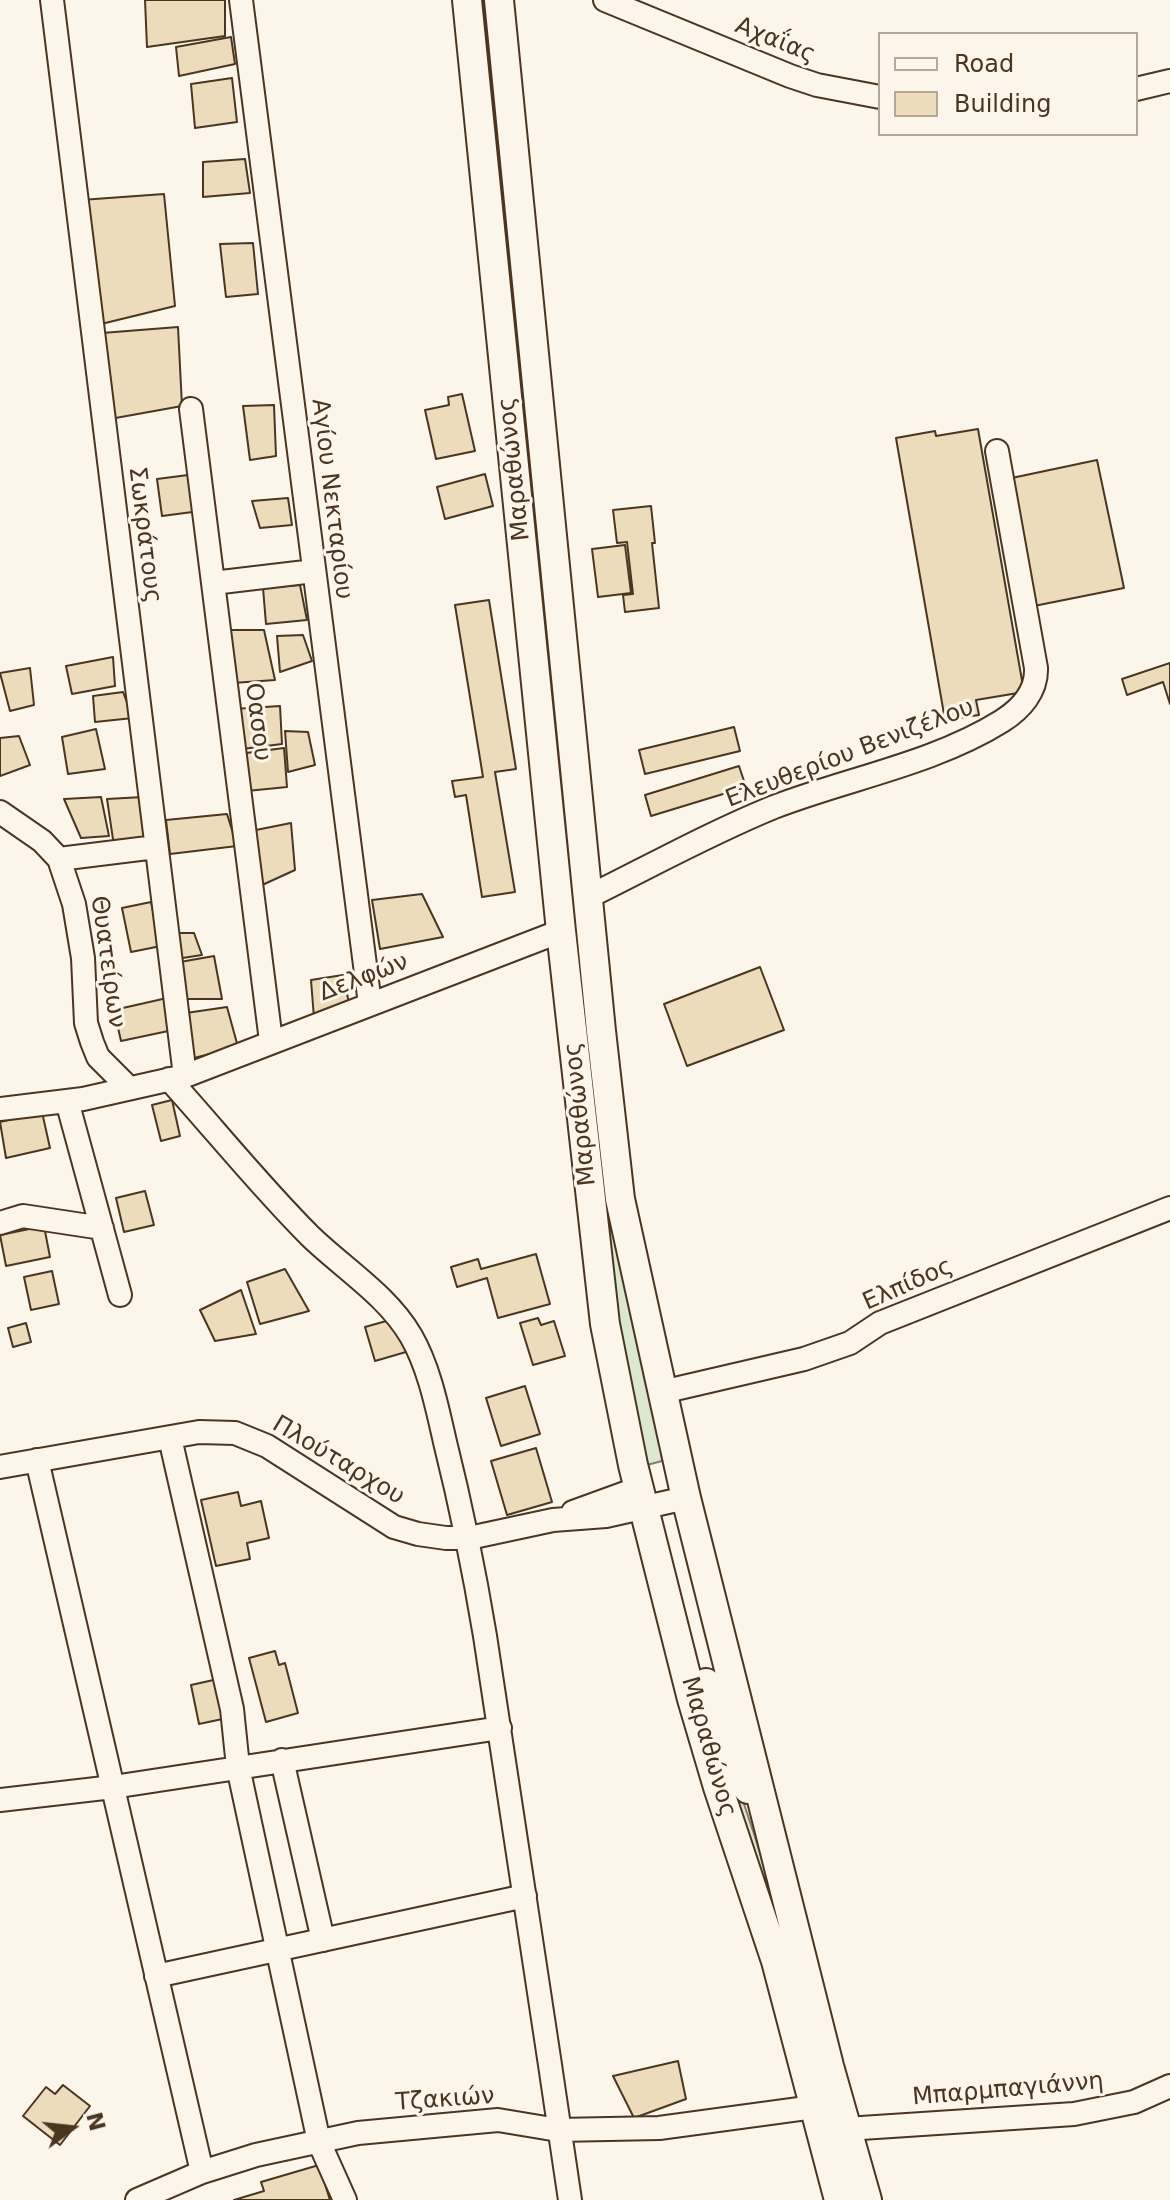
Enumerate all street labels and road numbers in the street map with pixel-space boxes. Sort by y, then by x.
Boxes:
street label: Αχαΐας [731,12,819,70]
street label: Μαραθώνος [493,396,537,542]
street label: Αγίου Νεκταρίου [304,397,358,601]
street label: Σωκράτους [121,465,167,605]
street label: Οασου [238,681,276,763]
street label: Ελευθερίου Βενιζέλου [722,693,978,815]
street label: Θυατείρων [83,894,131,1030]
street label: Δελφών [315,948,413,1008]
street label: Μαραθώνος [559,1041,603,1187]
street label: Ελπίδος [859,1252,957,1318]
street label: Πλούταρχου [267,1410,409,1512]
street label: Μαραθώνος [674,1674,742,1820]
street label: Μπαρμπαγιάννη [911,2067,1105,2113]
street label: Τζακιών [394,2082,496,2118]

